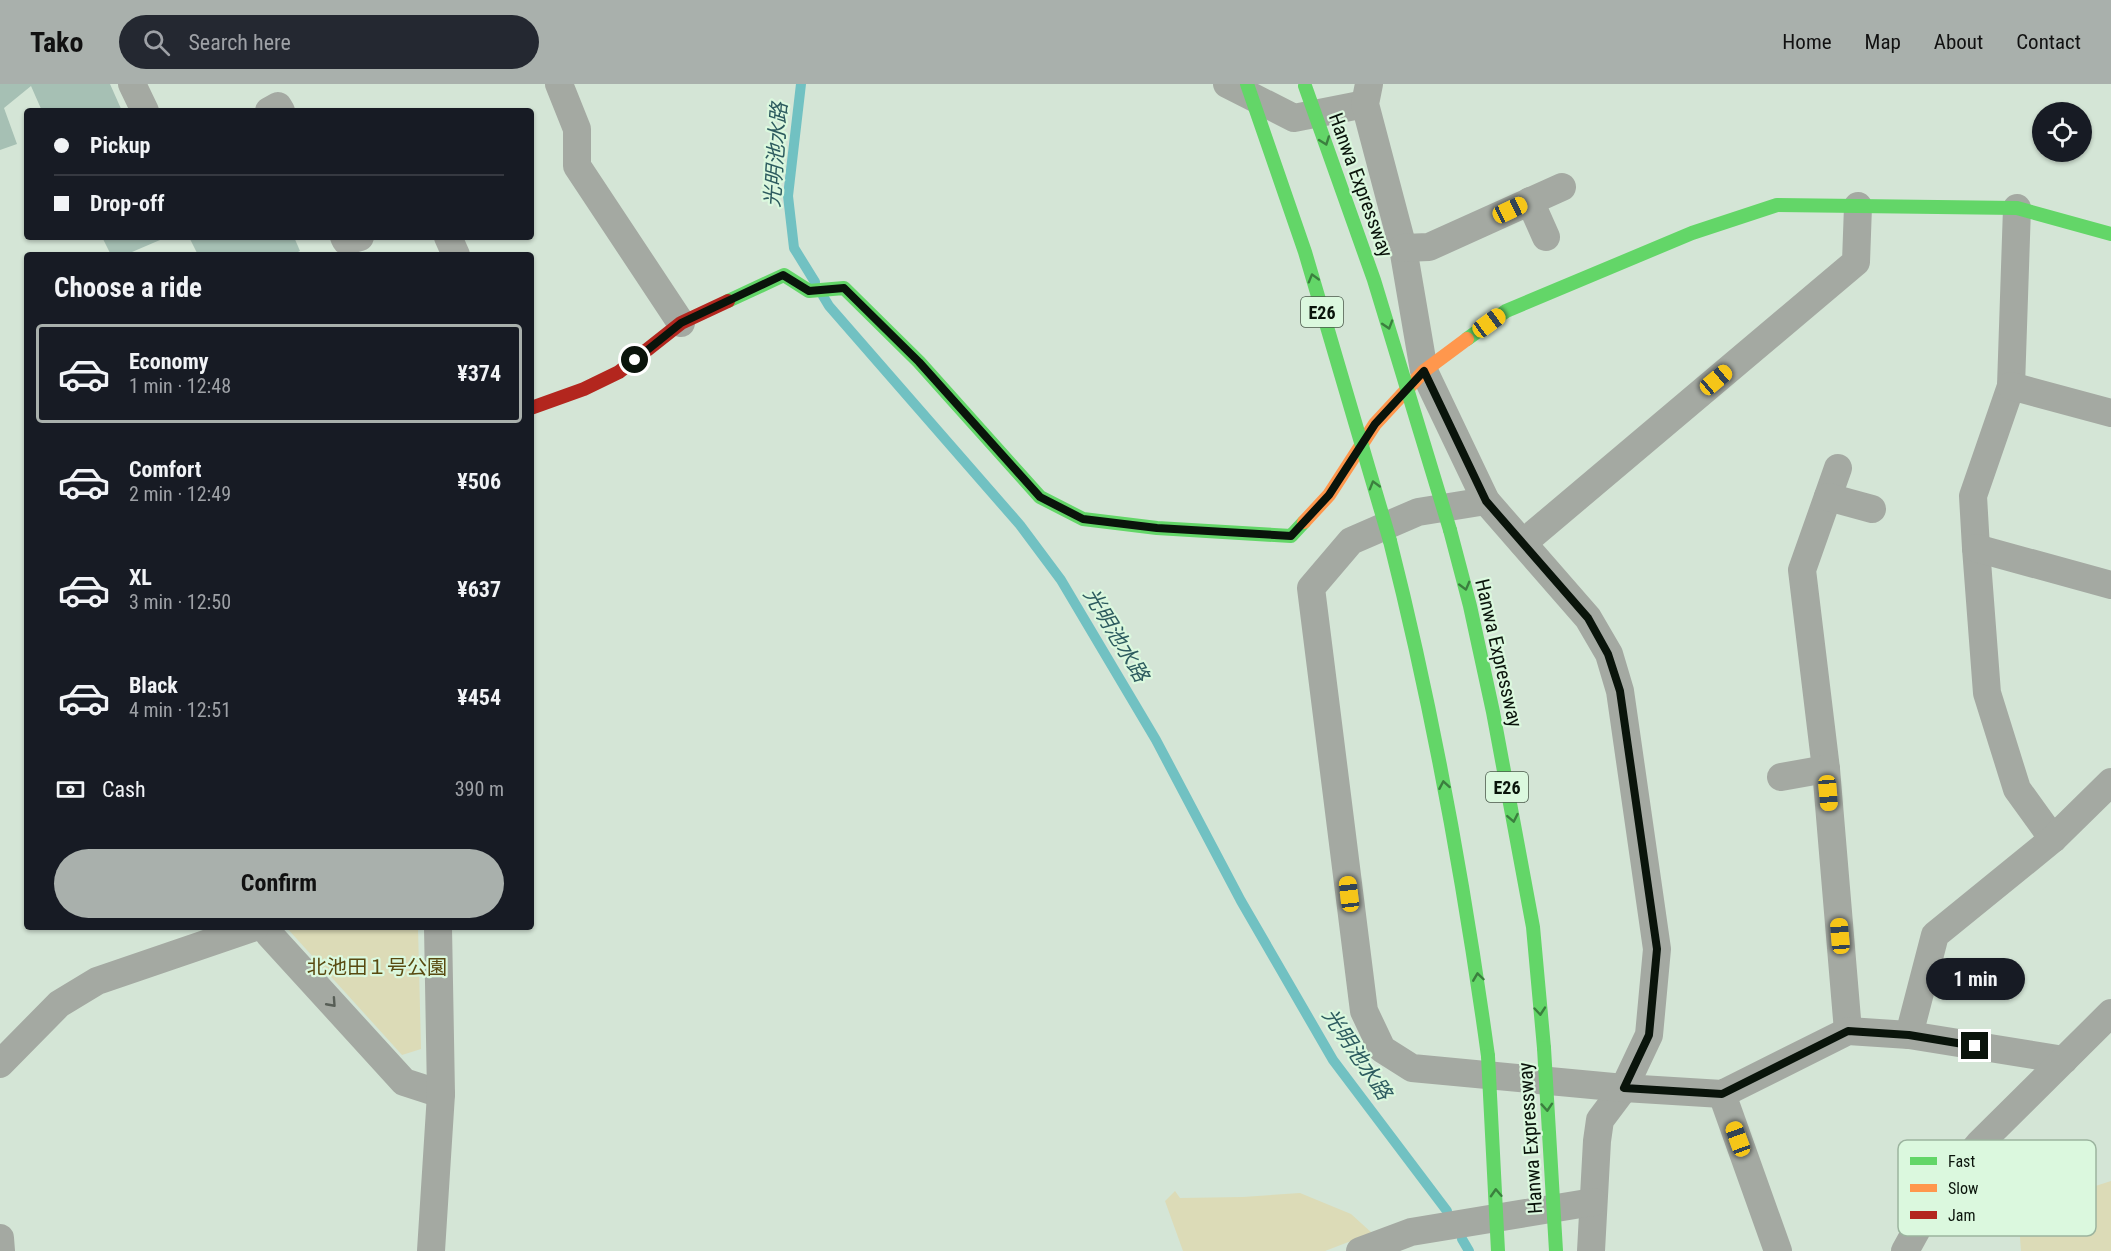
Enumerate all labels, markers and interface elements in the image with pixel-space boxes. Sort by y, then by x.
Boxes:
search box [119,15,539,69]
text: Tako [30,26,83,59]
icon: search [140,26,173,59]
text: Search here [188,30,291,55]
text: Home [1782,30,1832,54]
text: Map [1865,30,1901,54]
text: About [1934,30,1983,54]
text: Contact [2016,30,2081,54]
water label: 光明池水路 [760,100,792,208]
map controls [2032,102,2092,162]
button: locate [2032,102,2092,162]
street label: Hanwa Expressway [1324,110,1398,260]
text: Pickup [90,133,150,158]
one-way arrow [1317,135,1330,146]
text: Drop-off [90,191,164,216]
car [1490,194,1530,226]
text: Choose a ride [54,272,202,304]
one-way arrow [1308,273,1320,284]
road number: E26 [1301,297,1343,327]
car [1469,305,1509,341]
one-way arrow [1381,319,1393,330]
route start [621,346,648,373]
icon: car [57,347,111,401]
text: Economy [129,349,209,374]
text: ¥374 [457,361,501,386]
car [1696,362,1736,398]
text: 1 min · 12:48 [129,374,231,398]
icon: car [57,455,111,509]
text: Comfort [129,457,202,482]
text: ¥506 [457,469,501,494]
one-way arrow [1369,480,1381,491]
text: 2 min · 12:49 [129,482,231,506]
icon: car [57,563,111,617]
text: XL [129,565,152,590]
street label: Hanwa Expressway [1470,576,1528,730]
text: ¥637 [457,577,501,602]
one-way arrow [1458,580,1470,591]
water label: 光明池水路 [1079,584,1154,688]
text: 3 min · 12:50 [129,590,231,614]
icon: car [57,671,111,725]
text: Black [129,673,178,698]
text: ¥454 [457,685,501,710]
text: 4 min · 12:51 [129,698,231,722]
road number: E26 [1486,772,1528,802]
icon: cash [54,773,87,806]
car [1817,774,1839,812]
text: Cash [102,777,146,802]
text: 390 m [455,777,504,801]
one-way arrow [1438,780,1451,790]
one-way arrow [1506,813,1519,823]
button: Confirm [54,849,504,918]
car [1338,875,1360,913]
car [1829,917,1851,955]
park label: 北池田１号公園 [307,955,447,979]
callout: 1 min [1926,959,2024,1001]
text: 1 min [1953,967,1998,991]
one-way arrow [1472,972,1484,981]
one-way arrow [325,996,336,1007]
water label: 光明池水路 [1318,1004,1397,1106]
one-way arrow [1534,1007,1547,1016]
route end [1961,1032,1988,1059]
street label: Hanwa Expressway [1513,1061,1547,1215]
one-way arrow [1541,1102,1554,1111]
car [1723,1119,1753,1159]
legend [1898,1140,2096,1236]
text: Fast [1948,1152,1975,1171]
text: Slow [1948,1179,1978,1198]
one-way arrow [1489,1188,1502,1197]
text: Jam [1948,1206,1975,1225]

